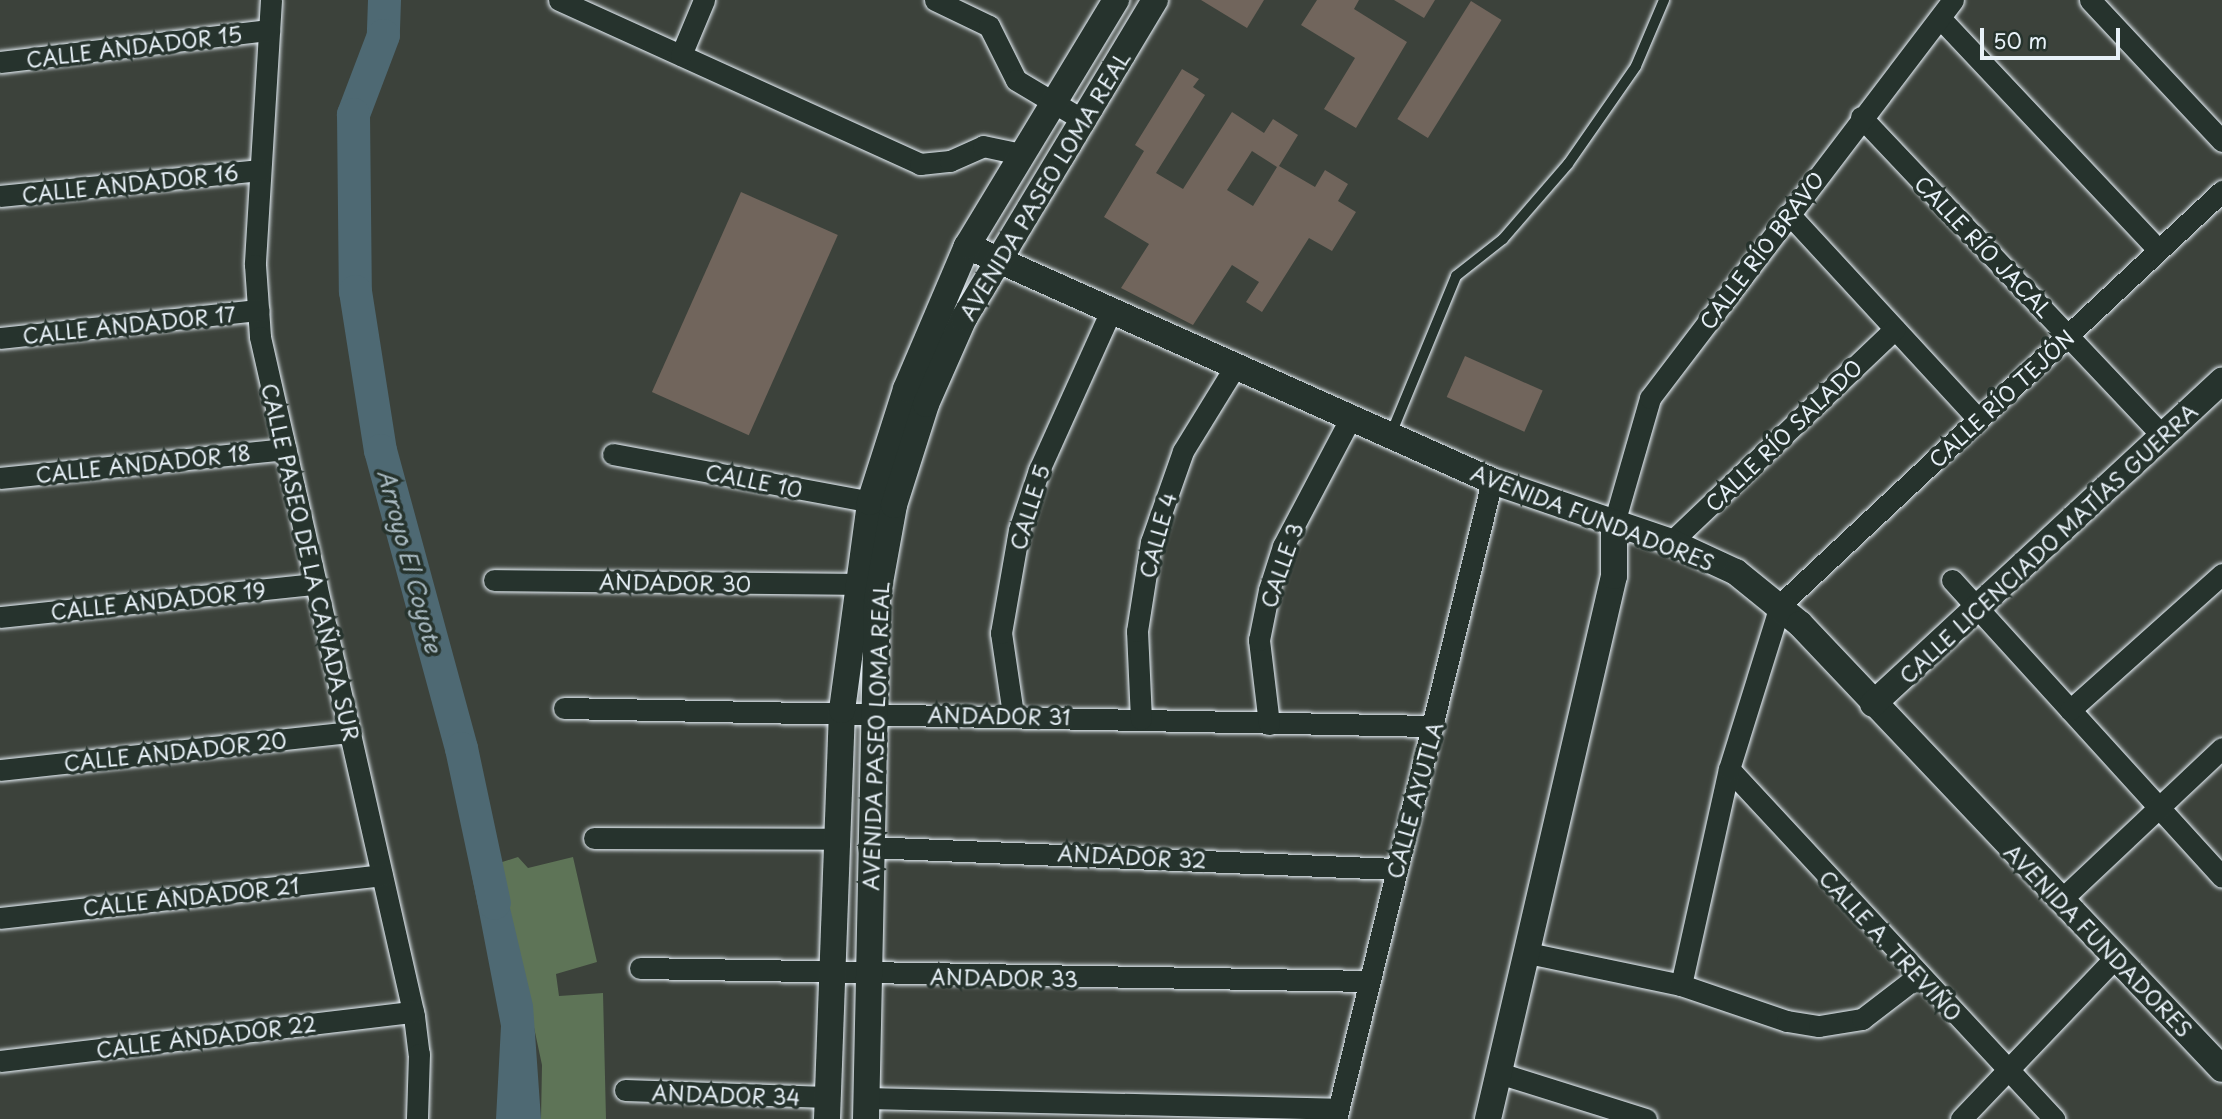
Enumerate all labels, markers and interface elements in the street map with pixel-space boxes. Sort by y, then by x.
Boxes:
scale bar [1984,14,2124,58]
street label: CALLE ANDADOR 15 [23,20,245,72]
text: 50 m [1993,24,2047,56]
street label: AVENIDA PASEO LOMA REAL [954,47,1134,323]
street label: CALLE ANDADOR 16 [18,159,242,207]
street label: CALLE RÍO BRAVO [1692,164,1830,336]
street label: CALLE RÍO JACAL [1909,169,2059,323]
street label: CALLE ANDADOR 17 [19,300,239,348]
street label: CALLE RÍO TEJÓN [1922,323,2080,473]
street label: CALLE RÍO SALADO [1698,352,1868,518]
street label: CALLE PASEO DE LA CAÑADA SUR [257,377,365,747]
street label: CALLE LICENCIADO MATÍAS GUERRA [1892,397,2204,689]
street label: CALLE ANDADOR 18 [32,439,254,487]
street label: CALLE 10 [702,458,806,502]
street label: AVENIDA FUNDADORES [1468,459,1718,575]
street label: CALLE 5 [1004,461,1054,553]
water label: Arroyo El Coyote [372,465,448,657]
street label: CALLE 4 [1133,488,1181,582]
street label: CALLE 3 [1255,519,1307,611]
street label: ANDADOR 30 [599,568,751,596]
street label: CALLE ANDADOR 19 [47,576,269,624]
street label: AVENIDA PASEO LOMA REAL [857,582,893,890]
street label: ANDADOR 31 [927,701,1071,729]
street label: CALLE AYUTLA [1381,718,1447,882]
street label: CALLE ANDADOR 20 [60,727,290,775]
street label: AVENIDA FUNDADORES [2000,838,2198,1042]
street label: ANDADOR 32 [1056,839,1208,873]
street label: CALLE A. TREVIÑO [1814,863,1968,1027]
street label: CALLE ANDADOR 21 [79,872,303,920]
street label: ANDADOR 33 [929,963,1079,991]
street label: CALLE ANDADOR 22 [92,1010,320,1062]
street label: ANDADOR 34 [651,1079,801,1109]

